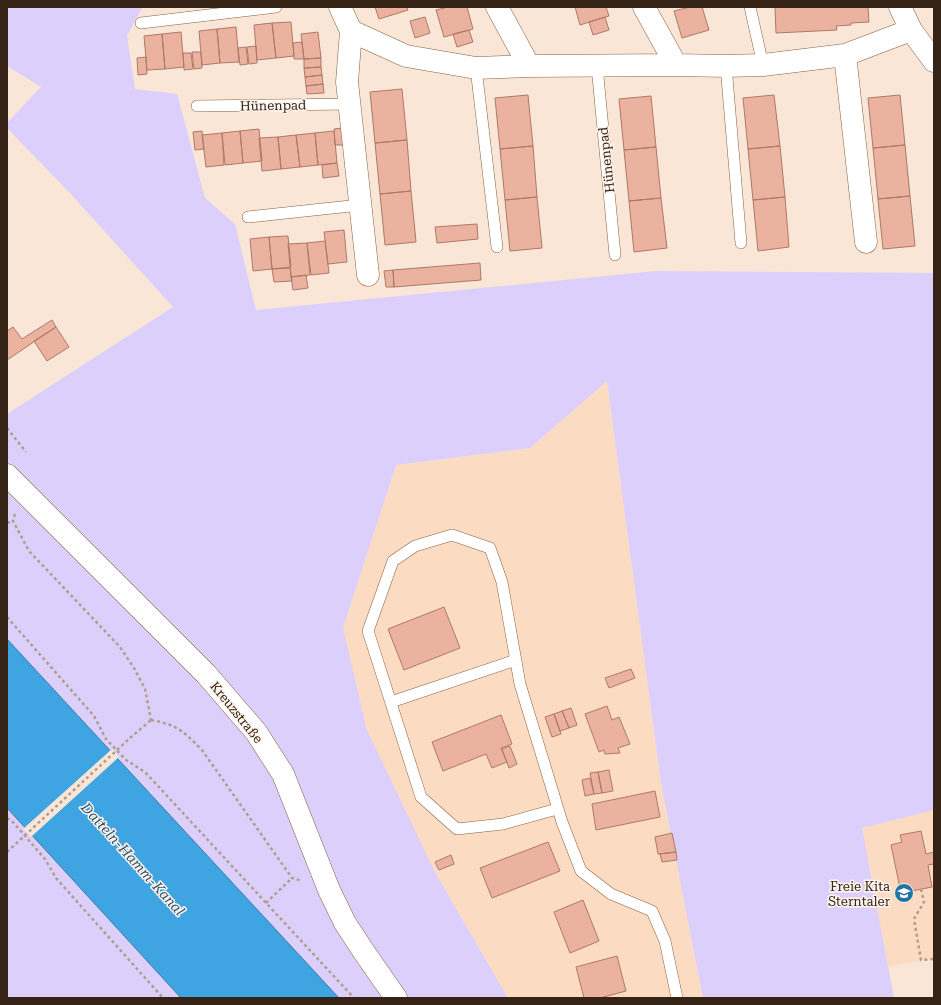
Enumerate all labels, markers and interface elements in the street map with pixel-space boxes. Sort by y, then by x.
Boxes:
street label: Hünenpad [240,97,307,114]
street label: Hünenpad [595,125,617,194]
street label: Kreuzstraße [207,679,266,746]
water label: Datteln-Hamm-Kanal [77,799,188,919]
place label: Freie Kita Sterntaler [828,879,891,909]
school or university icon: Freie Kita Sterntaler [893,882,915,904]

